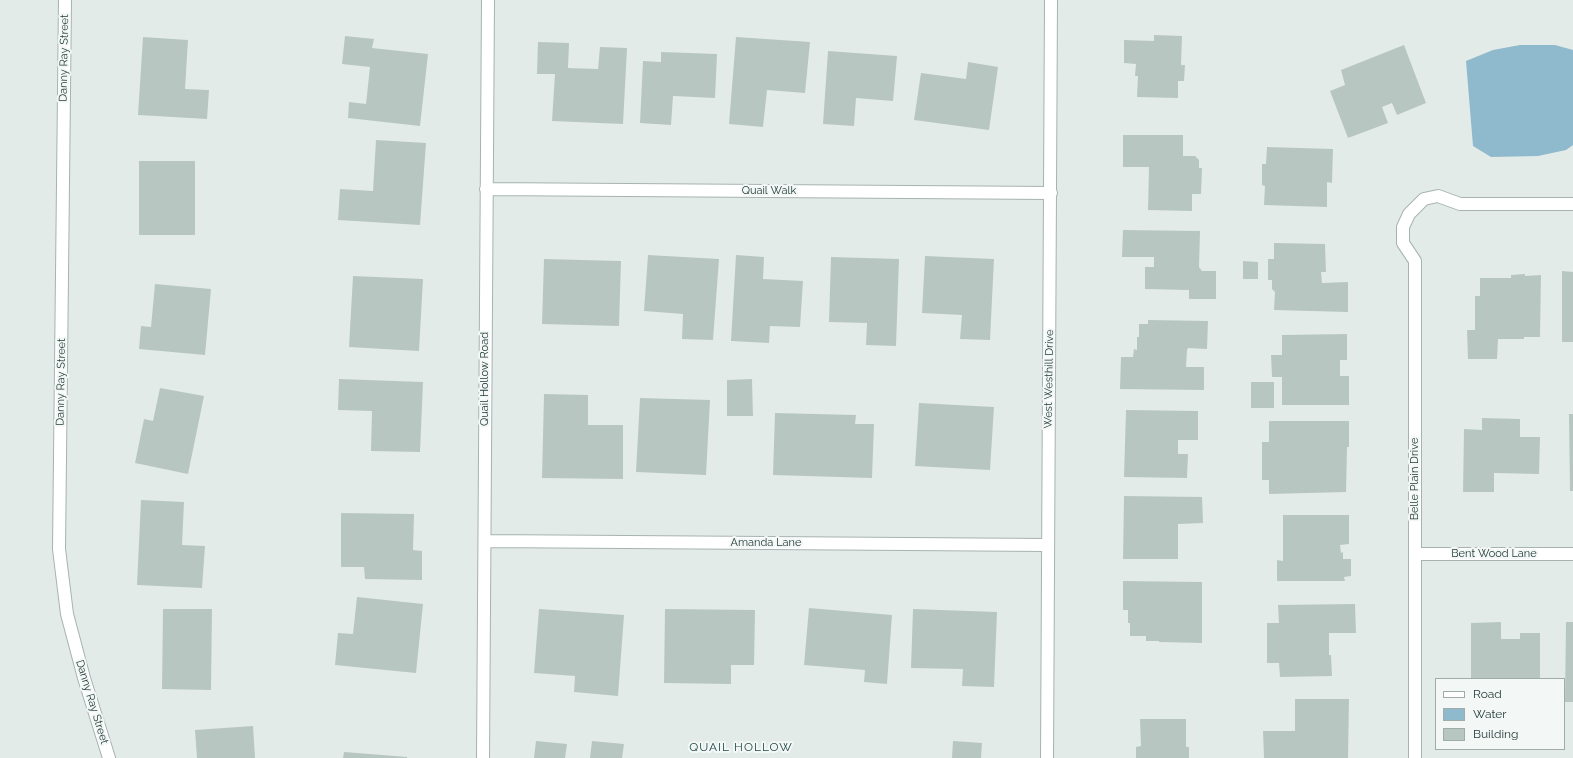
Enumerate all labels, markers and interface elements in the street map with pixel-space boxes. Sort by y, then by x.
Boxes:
street label: Danny Ray Street [57,14,71,102]
street label: Quail Walk [742,184,796,198]
street label: West Westhill Drive [1042,329,1056,429]
street label: Quail Hollow Road [478,332,492,426]
street label: Danny Ray Street [54,338,68,426]
street label: Belle Plain Drive [1408,438,1422,520]
street label: Amanda Lane [731,536,801,550]
street label: Bent Wood Lane [1451,547,1537,561]
street label: Danny Ray Street [73,658,111,746]
legend [1435,678,1565,750]
text: Road [1473,687,1502,701]
text: Water [1473,707,1507,721]
text: Building [1473,727,1519,741]
district label: QUAIL HOLLOW [689,740,793,754]

